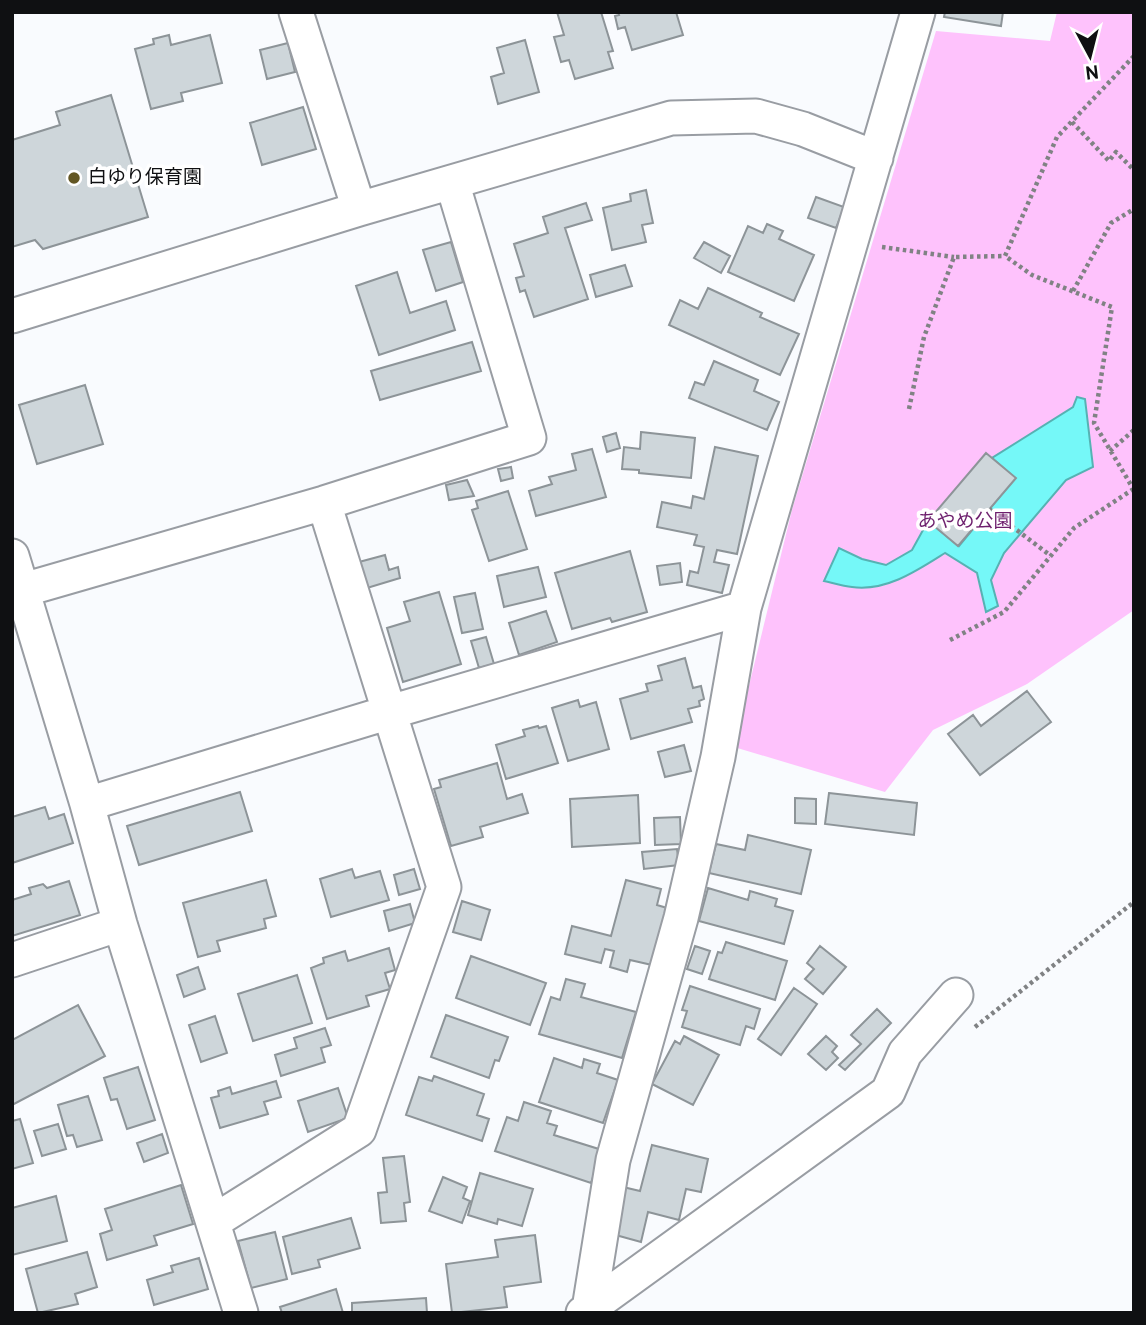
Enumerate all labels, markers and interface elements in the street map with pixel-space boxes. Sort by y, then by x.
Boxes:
north arrow [1055,21,1125,91]
text: N [1084,58,1100,84]
place label: 白ゆり保育園 [88,166,202,190]
marker: 白ゆり保育園 [66,170,82,186]
park label: あやめ公園 [917,510,1013,534]

